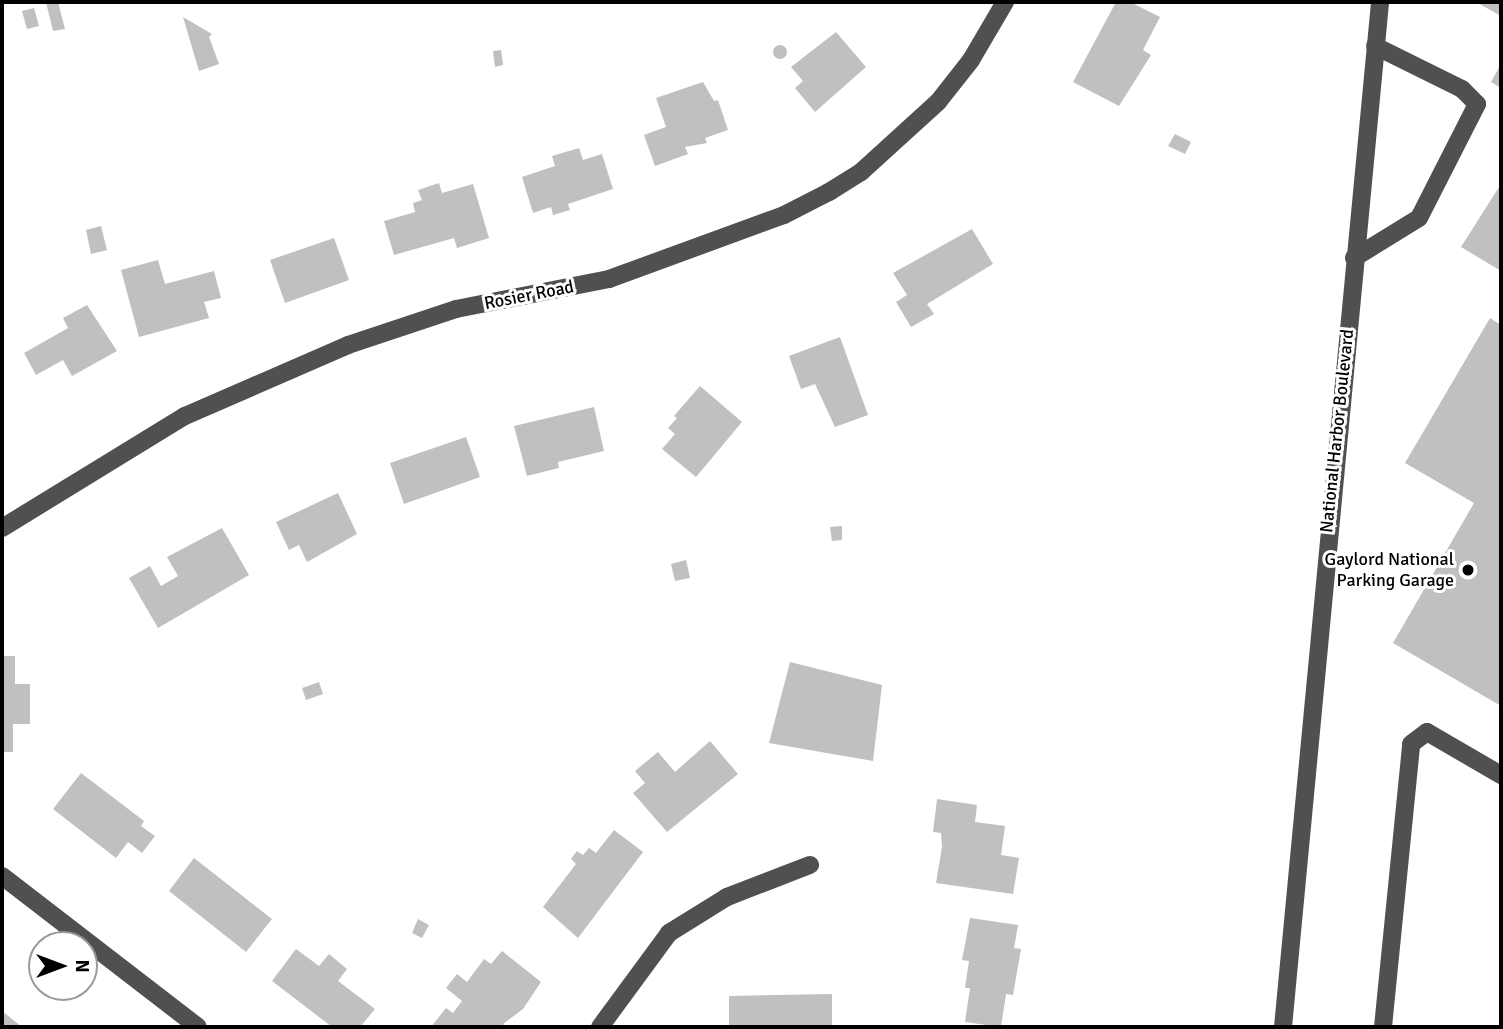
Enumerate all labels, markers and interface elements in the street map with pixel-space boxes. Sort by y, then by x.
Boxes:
street label: Rosier Road [482,276,576,314]
street label: National Harbor Boulevard [1316,328,1358,534]
place label: Gaylord National Parking Garage [1325,549,1454,592]
marker: Gaylord National Parking Garage [1460,562,1476,578]
north arrow [28,931,98,1001]
text: N [70,959,94,973]

